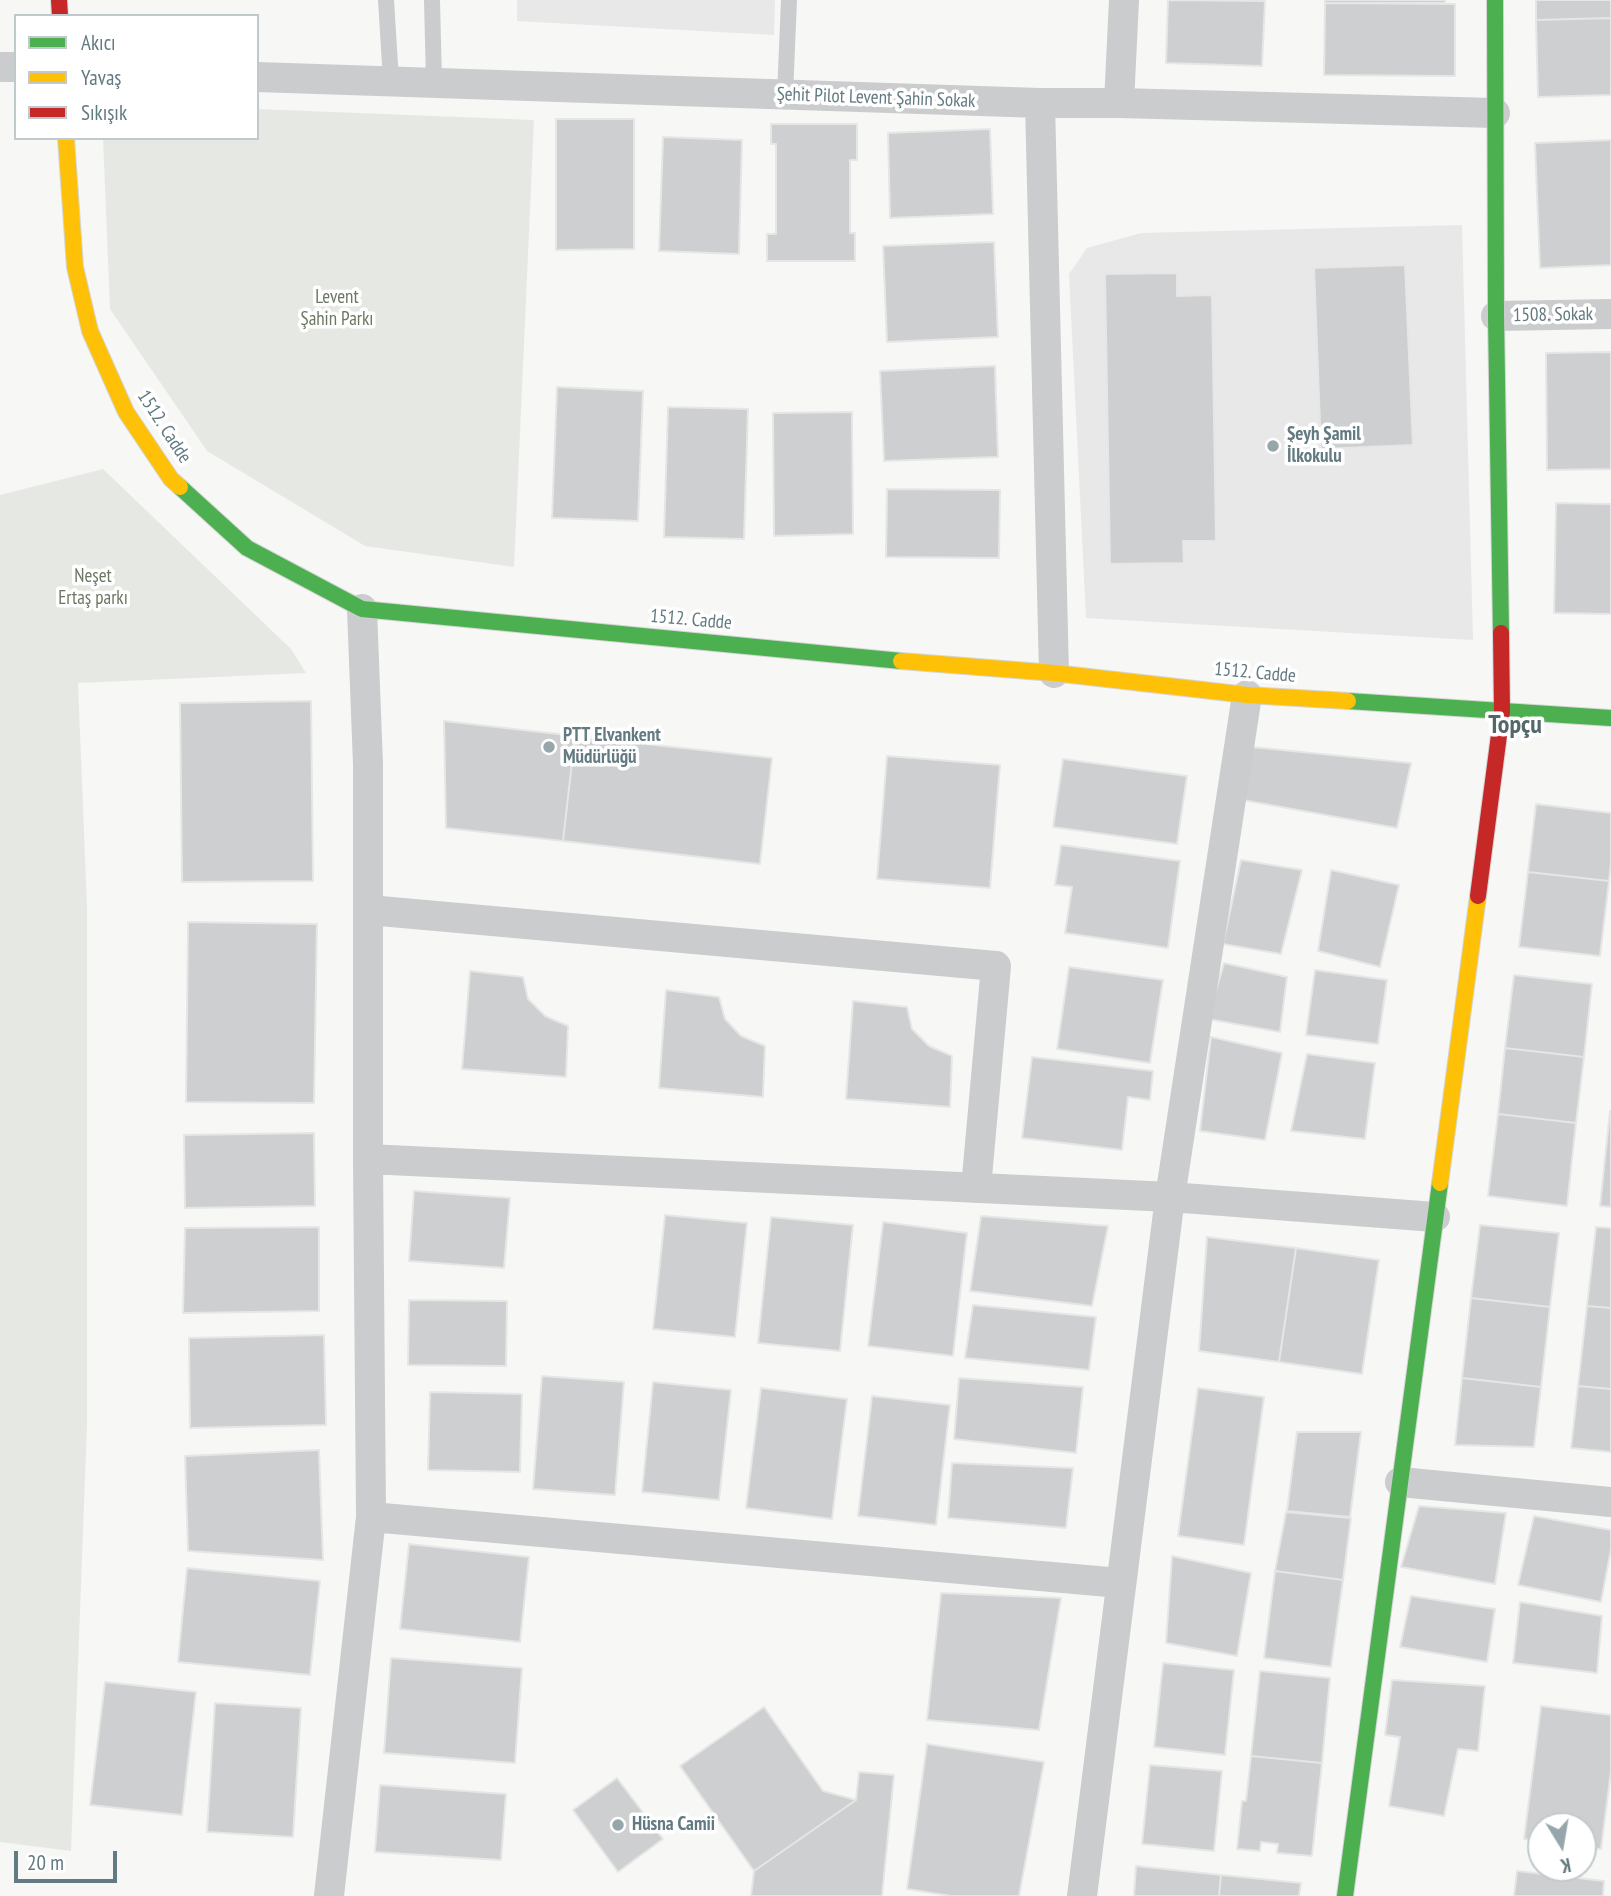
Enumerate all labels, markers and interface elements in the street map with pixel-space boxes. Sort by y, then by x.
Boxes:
legend [14,14,259,140]
text: Akıcı [81,29,116,56]
text: Yavaş [81,64,121,91]
street label: Şehit Pilot Levent Şahin Sokak [776,83,976,113]
text: Sıkışık [81,99,127,126]
park label: Levent Şahin Parkı [301,287,373,331]
street label: 1508. Sokak [1513,303,1593,327]
street label: 1512. Cadde [132,386,196,468]
place label: Şeyh Şamil İlkokulu [1287,424,1361,468]
marker: Şeyh Şamil İlkokulu [1265,438,1281,454]
park label: Neşet Ertaş parkı [58,566,128,610]
street label: 1512. Cadde [649,605,733,635]
street label: 1512. Cadde [1213,658,1297,688]
district label: Topçu [1488,710,1542,742]
place label: PTT Elvankent Müdürlüğü [563,725,661,769]
marker: PTT Elvankent Müdürlüğü [541,739,557,755]
north arrow [1527,1812,1597,1882]
place label: Hüsna Camii [632,1814,715,1836]
marker: Hüsna Camii [610,1817,626,1833]
scale bar [18,1836,121,1880]
text: 20 m [27,1849,64,1876]
text: K [1558,1853,1573,1878]

